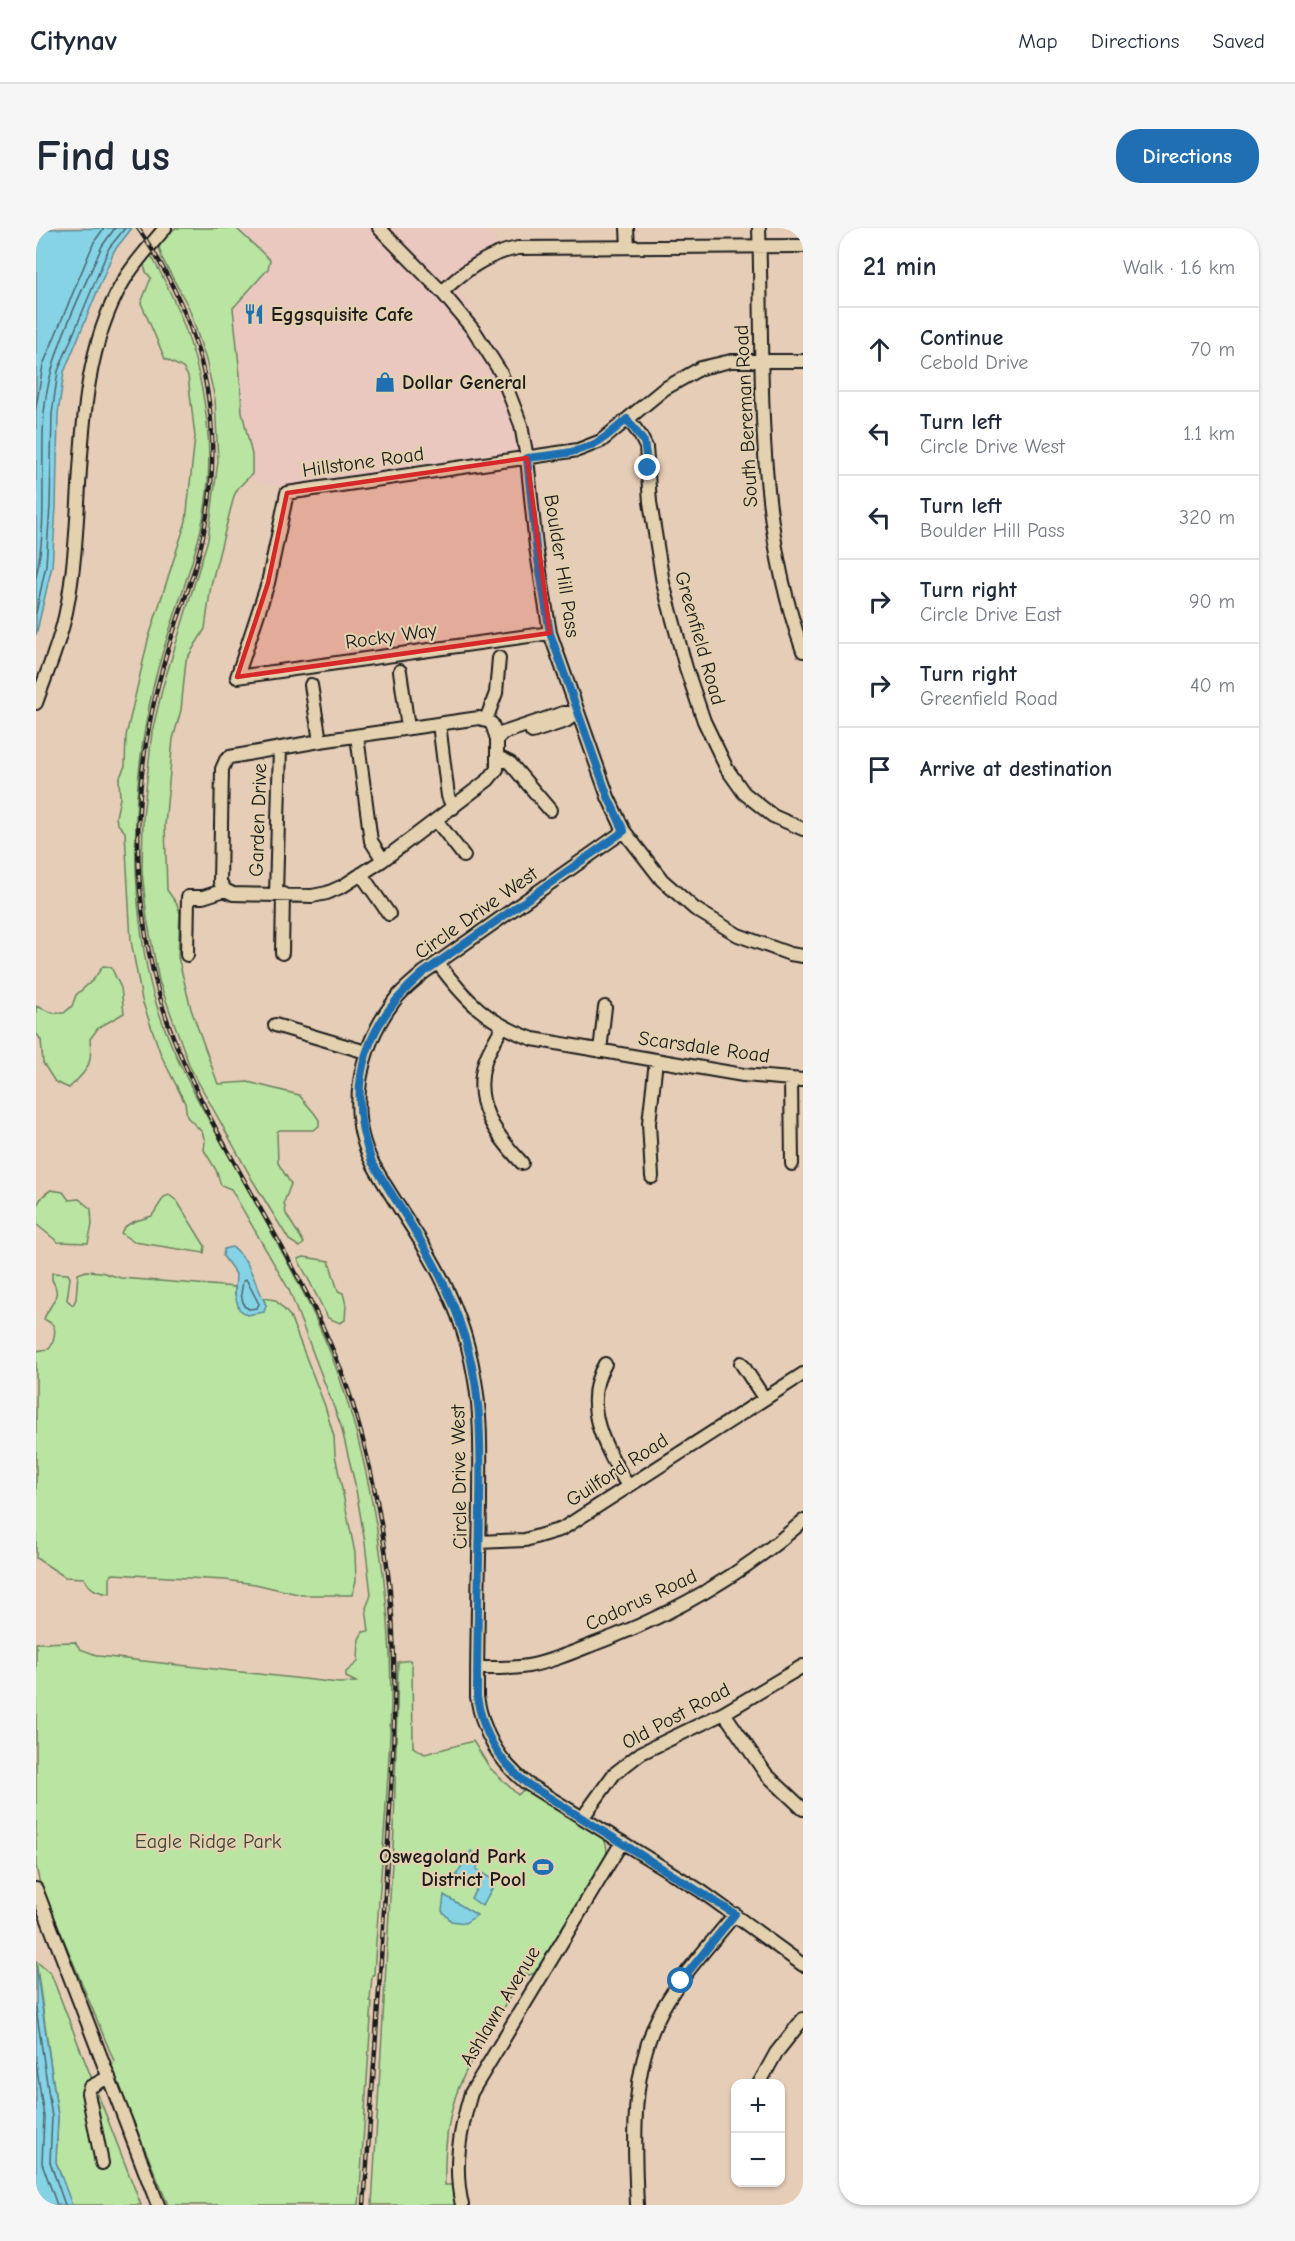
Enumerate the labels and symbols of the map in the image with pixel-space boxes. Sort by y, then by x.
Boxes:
restaurant icon: Eggsquisite Cafe [242,302,266,326]
place label: Eggsquisite Cafe [271,303,413,326]
street label: South Bereman Road [730,324,762,508]
shop icon: Dollar General [373,370,397,394]
place label: Dollar General [402,371,527,394]
street label: Hillstone Road [301,442,425,482]
route end [634,454,660,480]
street label: Boulder Hill Pass [539,493,585,639]
street label: Greenfield Road [670,569,730,707]
street label: Rocky Way [344,618,438,654]
street label: Garden Drive [245,763,271,877]
street label: Circle Drive West [410,861,543,964]
street label: Scarsdale Road [637,1026,771,1068]
street label: Circle Drive West [446,1403,472,1550]
street label: Guilford Road [562,1428,672,1512]
street label: Codorus Road [582,1564,700,1636]
street label: Old Post Road [618,1678,734,1754]
park label: Eagle Ridge Park [135,1830,282,1853]
place label: Oswegoland Park District Pool [379,1845,526,1891]
sports icon: Oswegoland Park District Pool [531,1855,555,1879]
street label: Ashlawn Avenue [455,1942,545,2070]
route start [667,1967,693,1993]

